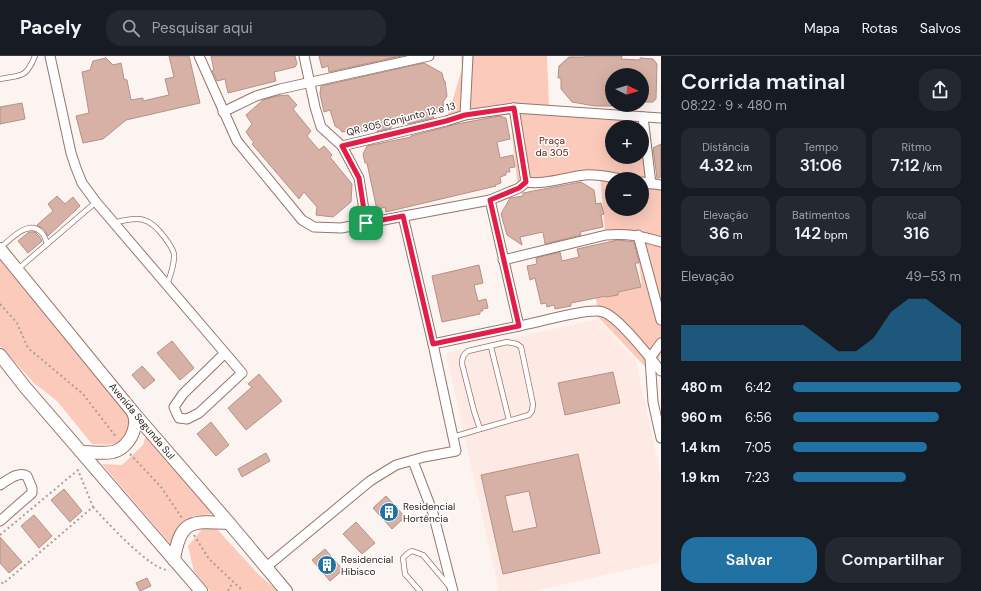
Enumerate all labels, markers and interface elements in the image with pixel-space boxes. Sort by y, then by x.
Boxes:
search box [106,10,386,46]
text: Pacely [20,15,82,40]
icon: search [120,17,142,39]
text: Pesquisar aqui [152,18,253,38]
text: Mapa [804,19,840,37]
text: Rotas [862,19,898,37]
text: Salvos [920,19,961,37]
text: Corrida matinal [681,67,845,96]
north arrow [605,68,649,112]
map controls [605,68,649,216]
button: share [919,69,961,111]
text: 08:22 · 9 × 480 m [681,97,787,114]
street label: QR 305 Conjunto 12 e 13 [345,99,457,139]
button: + [605,120,649,164]
park label: Praça da 305 [535,134,569,159]
text: Distância [702,140,749,154]
text: Tempo [804,140,838,154]
text: Ritmo [901,140,931,154]
text: 4.32 [699,154,734,176]
text: 31:06 [800,154,842,176]
text: 7:12 [891,154,919,176]
text: km [734,160,752,174]
text: /km [919,160,942,174]
button: − [605,172,649,216]
pin [349,206,383,240]
text: Elevação [703,208,748,222]
text: Batimentos [792,208,850,222]
text: kcal [906,208,926,222]
icon: arrive [355,212,377,234]
text: 36 [709,222,730,244]
text: 142 [794,222,821,244]
text: 316 [903,222,930,244]
text: m [730,228,743,242]
text: bpm [821,228,848,242]
text: Elevação [681,268,734,285]
text: 49–53 m [906,268,961,285]
text: 480 m [681,379,722,396]
text: 6:42 [745,379,771,396]
street label: Avenida Segunda Sul [106,380,178,462]
text: 960 m [681,409,722,426]
text: 6:56 [745,409,772,426]
text: 1.4 km [681,439,720,456]
text: 7:05 [745,439,771,456]
text: 1.9 km [681,469,720,486]
text: 7:23 [745,469,770,486]
place label: Residencial Hortência [403,500,455,525]
building icon: Residencial Hortência [378,501,400,523]
button: Salvar [681,537,817,583]
button: Compartilhar [825,537,961,583]
place label: Residencial Hibisco [341,553,393,578]
building icon: Residencial Hibisco [316,554,338,576]

